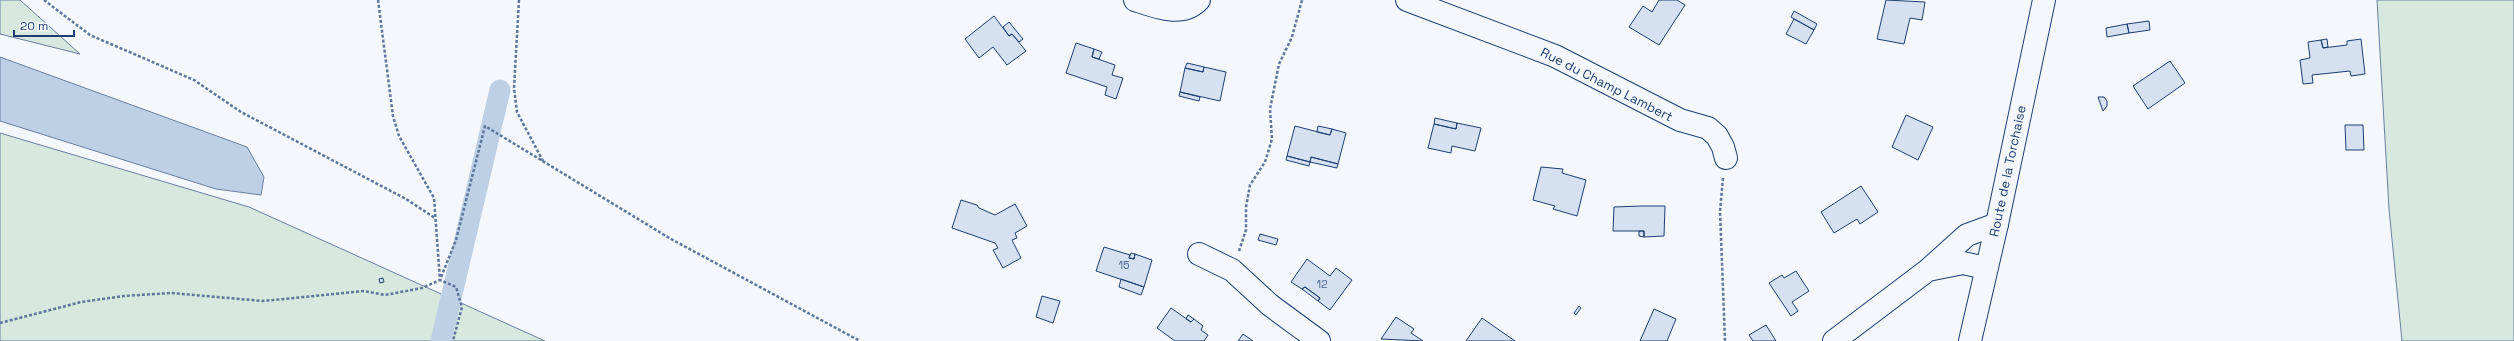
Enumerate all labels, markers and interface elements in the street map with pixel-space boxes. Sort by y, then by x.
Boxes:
scale bar [14,12,74,38]
text: 20 m [20,18,48,34]
street label: Rue du Champ Lambert [1538,44,1676,125]
street label: Route de la Torchaise [1985,104,2030,238]
house number: 15 [1118,258,1130,272]
house number: 12 [1316,277,1328,291]

